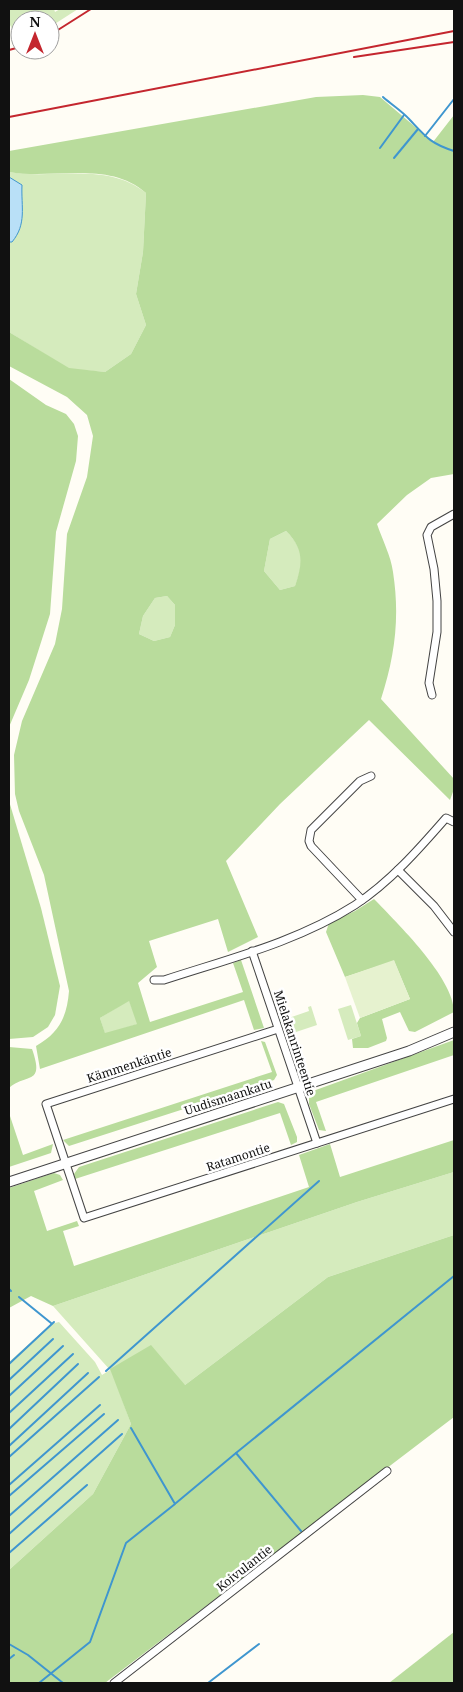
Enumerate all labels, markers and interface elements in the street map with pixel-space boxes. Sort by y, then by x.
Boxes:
north arrow [10,10,60,60]
text: N [29,12,41,31]
street label: Mielakanrinteentie [270,988,320,1098]
street label: Kämmenkäntie [85,1043,173,1087]
street label: Uudismaankatu [182,1075,274,1119]
street label: Ratamontie [204,1139,272,1175]
street label: Koivulantie [213,1541,275,1595]

